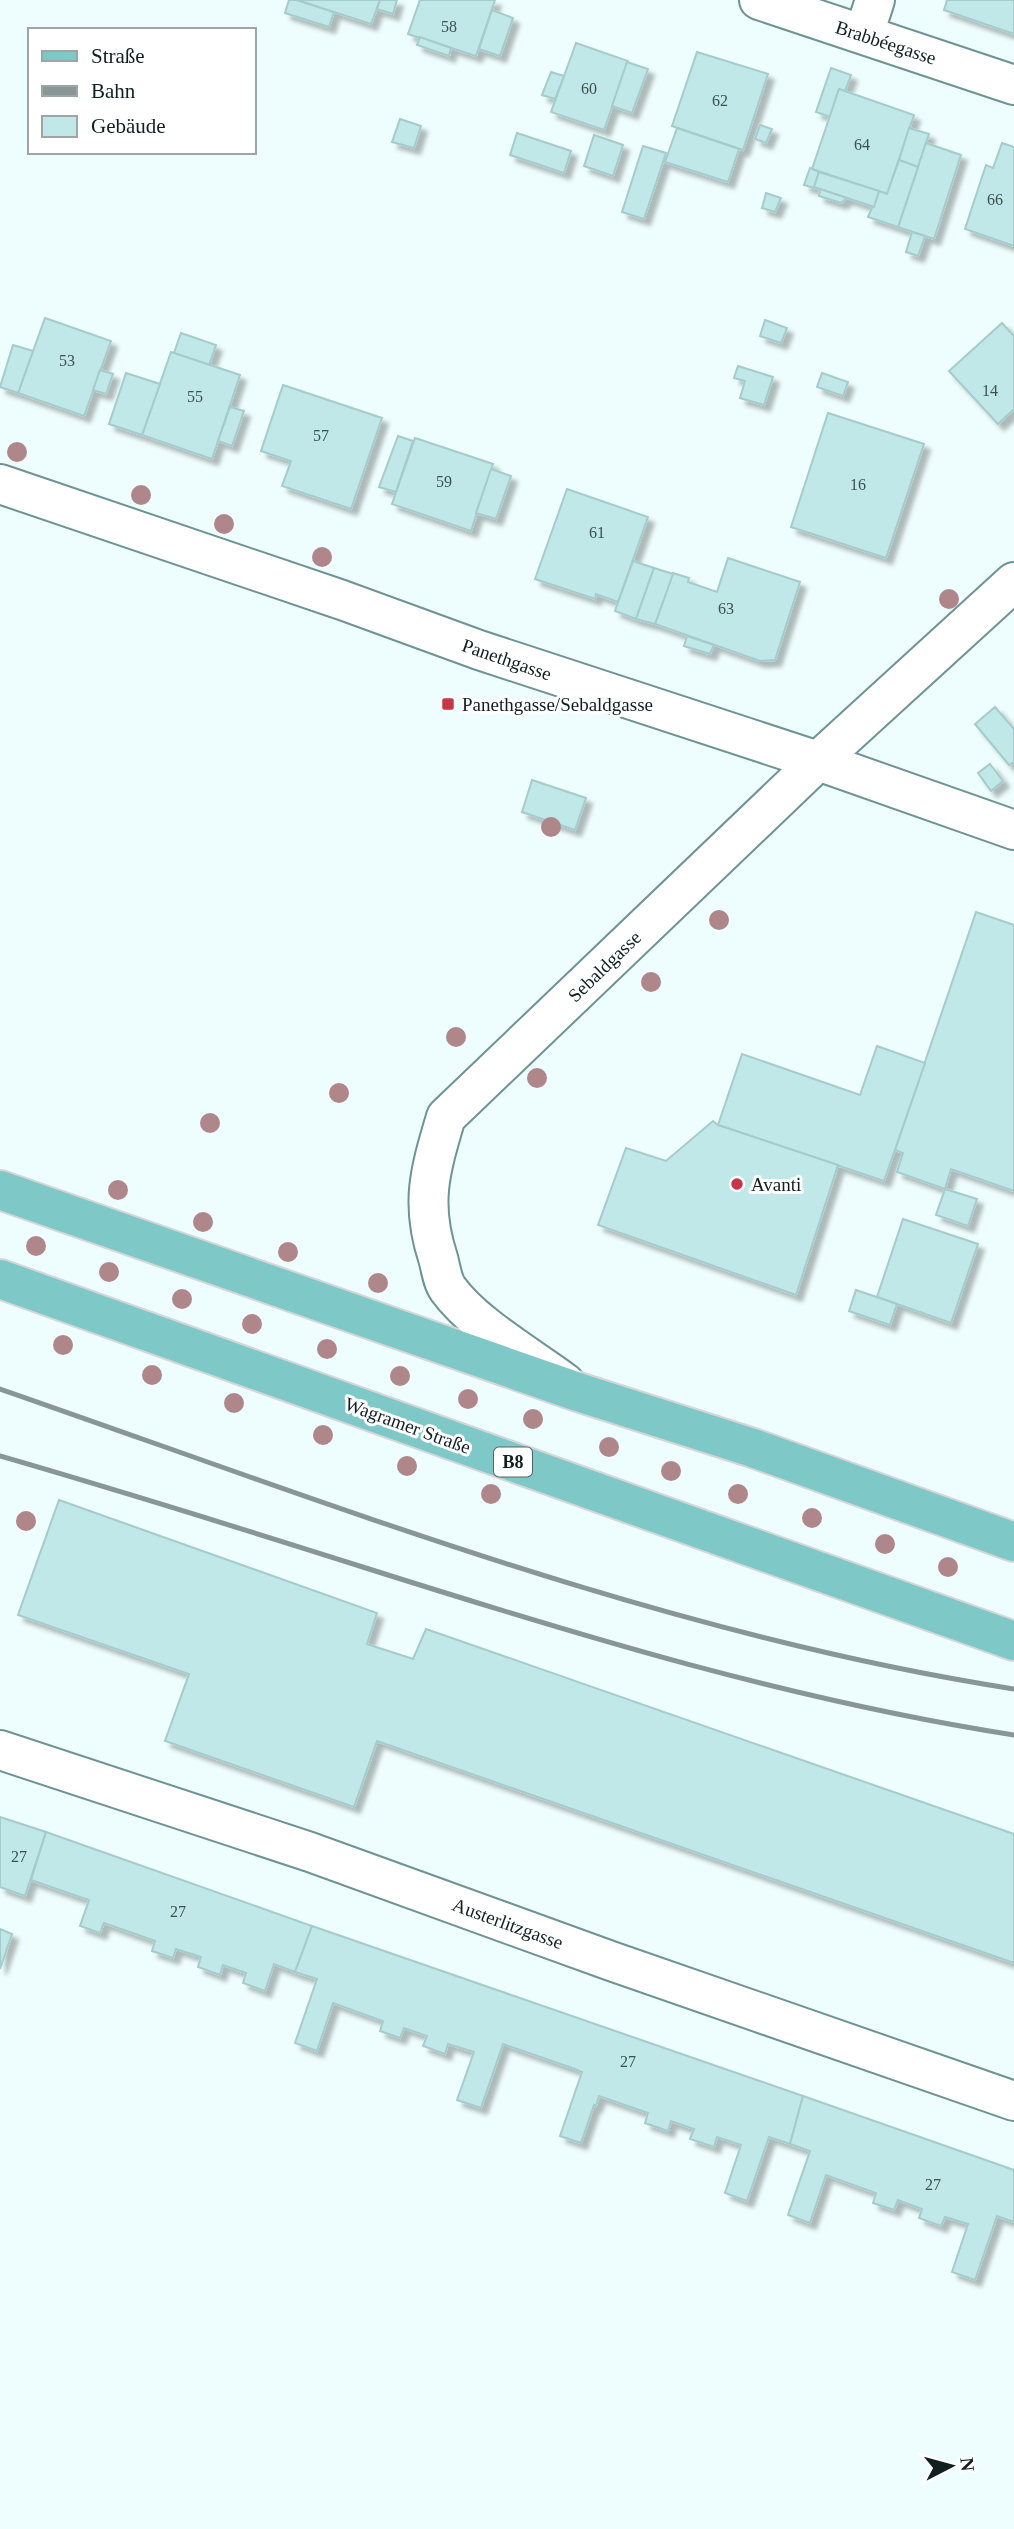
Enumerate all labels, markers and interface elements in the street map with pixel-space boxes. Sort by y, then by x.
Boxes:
street label: Brabbéegasse [833,16,939,69]
house number: 58 [441,18,457,35]
legend [28,28,256,154]
text: Straße [91,44,145,68]
text: Bahn [91,79,136,103]
house number: 60 [581,80,597,97]
house number: 62 [712,92,728,109]
text: Gebäude [91,114,166,138]
house number: 64 [854,136,870,153]
house number: 66 [987,191,1003,208]
house number: 53 [59,352,75,369]
house number: 14 [982,382,998,399]
house number: 55 [187,388,203,405]
house number: 57 [313,427,329,444]
house number: 59 [436,473,452,490]
house number: 16 [850,476,866,493]
house number: 61 [589,524,605,541]
house number: 63 [718,600,734,617]
street label: Panethgasse [460,634,554,685]
place label: Panethgasse/Sebaldgasse [462,694,653,715]
marker: Panethgasse/Sebaldgasse [440,696,456,712]
street label: Sebaldgasse [564,927,645,1006]
place label: Avanti [751,1174,801,1195]
marker: Avanti [729,1176,745,1192]
street label: Wagramer Straße [342,1393,473,1458]
road number: B8 [494,1448,532,1476]
house number: 27 [11,1848,27,1865]
street label: Austerlitzgasse [450,1894,566,1953]
house number: 27 [170,1903,186,1920]
house number: 27 [620,2053,636,2070]
house number: 27 [925,2176,941,2193]
north arrow [916,2431,986,2501]
text: N [956,2456,979,2472]

